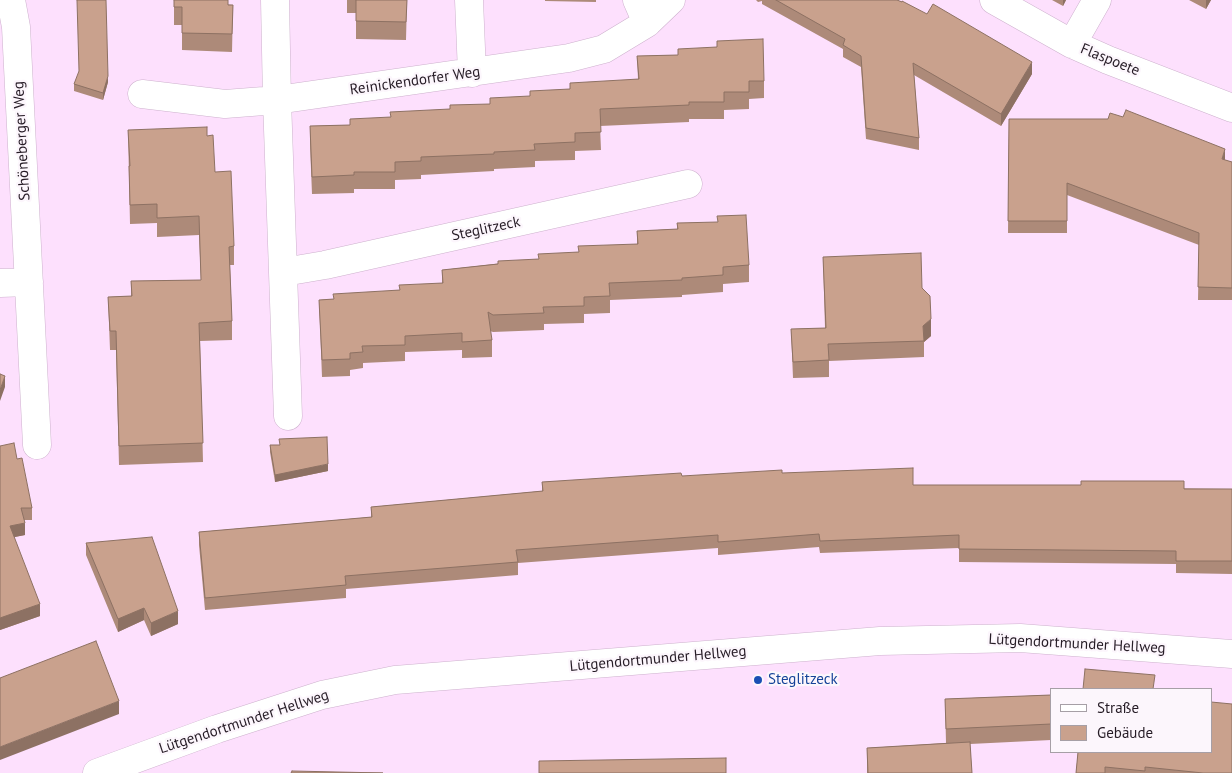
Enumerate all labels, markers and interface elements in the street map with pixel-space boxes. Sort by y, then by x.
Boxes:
street label: Flaspoete [1078,40,1142,80]
street label: Reinickendorfer Weg [349,63,481,99]
street label: Schöneberger Weg [10,81,34,201]
street label: Steglitzeck [450,213,522,245]
street label: Lütgendortmunder Hellweg [988,630,1166,658]
street label: Lütgendortmunder Hellweg [569,642,747,676]
place label: Steglitzeck [768,671,838,689]
marker: Steglitzeck [752,674,764,686]
street label: Lütgendortmunder Hellweg [157,686,331,758]
legend [1050,688,1212,753]
text: Straße [1097,698,1139,717]
text: Gebäude [1097,723,1153,742]

